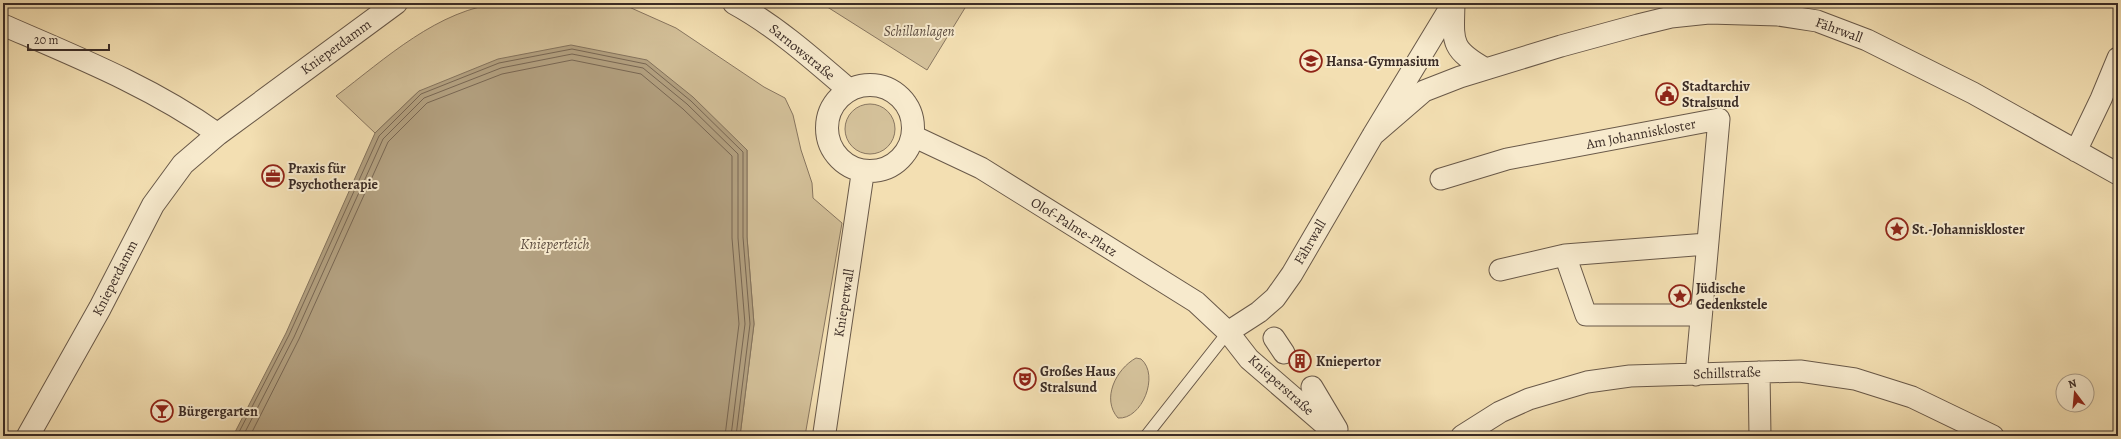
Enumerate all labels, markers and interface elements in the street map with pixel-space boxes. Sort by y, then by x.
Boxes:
street label: Fährwall [1813,13,1866,48]
street label: Knieperdamm [297,15,375,79]
street label: Sarnowstraße [765,19,839,85]
park label: Schillanlagen [884,22,954,41]
scale bar [28,26,109,52]
text: 20 m [34,32,58,48]
school or university icon: Hansa-Gymnasium [1298,48,1324,74]
place label: Hansa-Gymnasium [1326,52,1439,71]
place label: Stadtarchiv Stralsund [1682,77,1750,112]
public building icon: Stadtarchiv Stralsund [1654,81,1680,107]
street label: Am Johanniskloster [1583,114,1698,154]
place label: Praxis für Psychotherapie [288,159,379,194]
office icon: Praxis für Psychotherapie [260,163,286,189]
street label: Olof-Palme-Platz [1027,193,1121,261]
street label: Fährwall [1289,215,1331,268]
place icon: St.-Johanniskloster [1884,216,1910,242]
place label: St.-Johanniskloster [1912,220,2025,239]
water label: Knieperteich [520,234,590,254]
street label: Knieperdamm [88,236,142,319]
street label: Knieperwall [829,267,859,339]
place label: Jüdische Gedenkstele [1696,279,1768,314]
place icon: Jüdische Gedenkstele [1667,283,1693,309]
building icon: Kniepertor [1287,348,1313,374]
street label: Knieperstraße [1244,350,1318,420]
place label: Kniepertor [1316,352,1381,371]
place label: Großes Haus Stralsund [1040,362,1116,397]
street label: Schillstraße [1693,362,1761,384]
theatre icon: Großes Haus Stralsund [1012,366,1038,392]
north arrow [2055,373,2095,413]
text: N [2066,376,2078,392]
bar icon: Bürgergarten [149,398,175,424]
place label: Bürgergarten [178,402,258,421]

